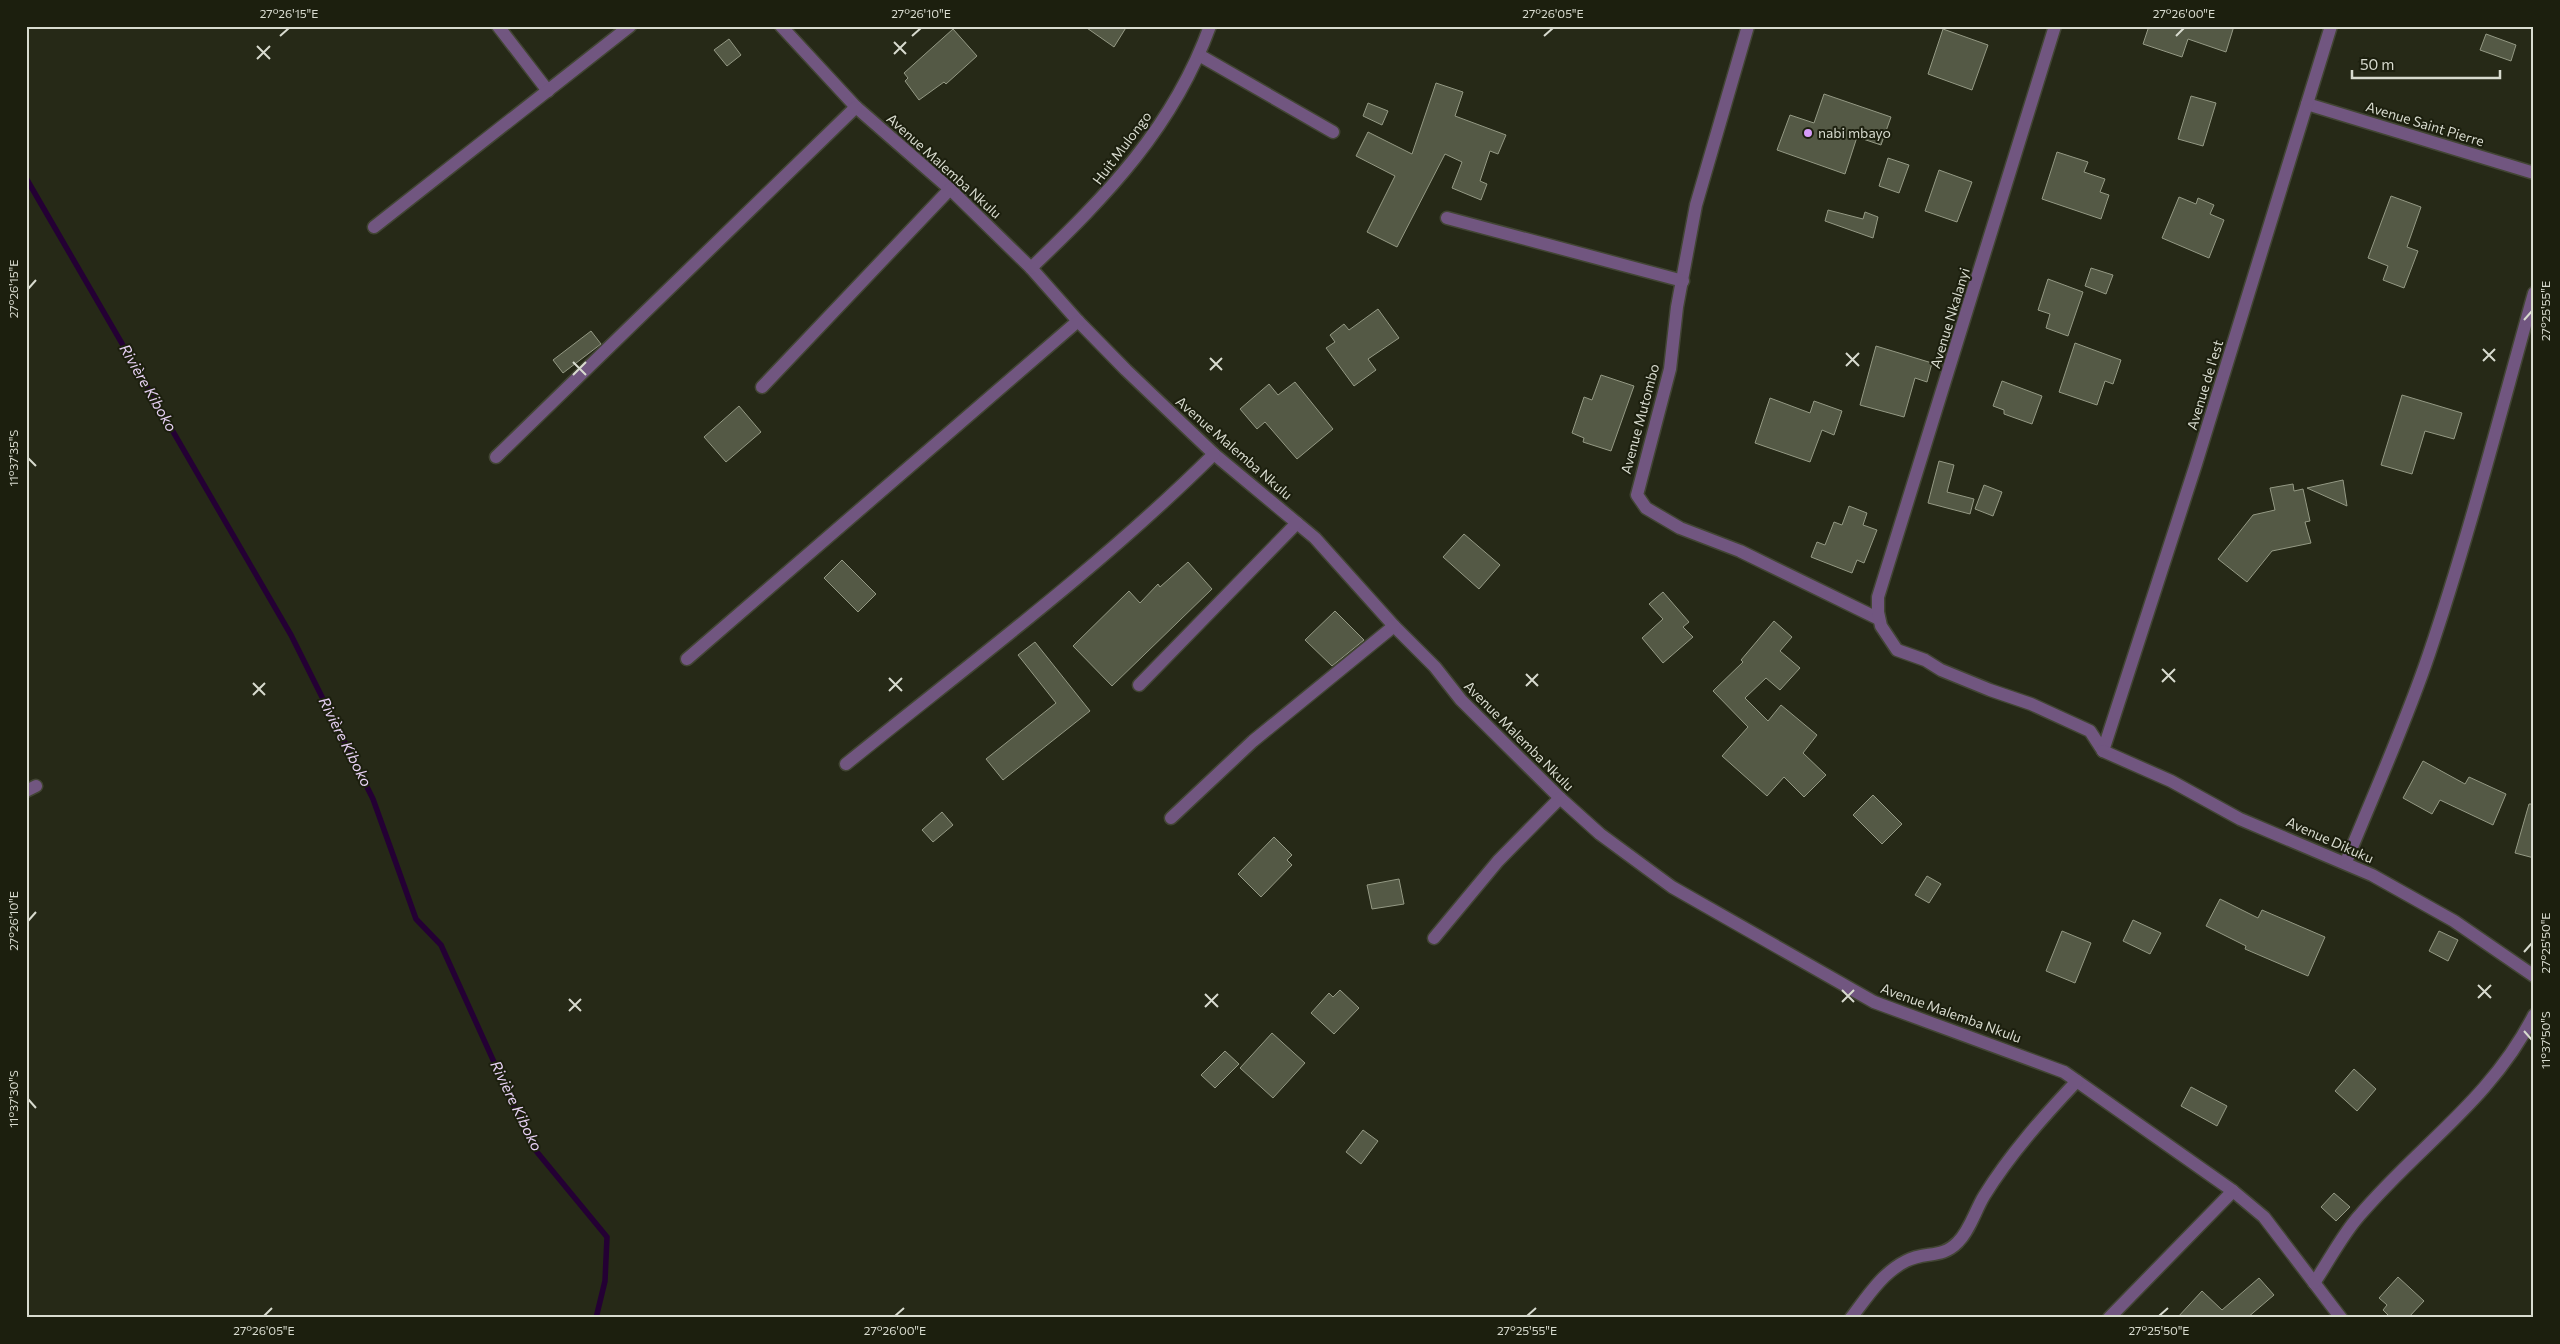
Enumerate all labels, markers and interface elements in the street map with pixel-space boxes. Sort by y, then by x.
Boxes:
text: 27°26'15"E [260,6,318,20]
text: 27°26'10"E [891,6,951,20]
text: 27°26'05"E [1522,6,1584,20]
text: 27°26'00"E [2153,6,2215,20]
scale bar [2352,48,2500,80]
text: 50 m [2360,55,2394,73]
street label: Avenue Saint Pierre [2364,97,2486,150]
street label: Huit Mulongo [1089,108,1155,188]
street label: Avenue Malemba Nkulu [883,110,1005,222]
place label: nabi mbayo [1818,124,1891,141]
marker: nabi mbayo [1802,127,1814,139]
text: 27°26'15"E [6,260,20,318]
street label: Avenue Nkalanyi [1926,265,1973,370]
text: 27°25'55"E [2538,281,2552,341]
street label: Avenue de l'est [2183,337,2226,432]
water label: Rivière Kiboko [116,340,181,435]
street label: Avenue Mutombo [1617,362,1662,476]
street label: Avenue Malemba Nkulu [1173,392,1296,503]
text: 11°37'35"S [6,430,20,486]
street label: Avenue Malemba Nkulu [1461,677,1578,794]
water label: Rivière Kiboko [316,694,376,789]
street label: Avenue Dikuku [2284,813,2377,866]
text: 27°26'10"E [6,891,20,951]
text: 27°25'50"E [2538,913,2552,973]
street label: Avenue Malemba Nkulu [1878,979,2024,1046]
text: 11°37'50"S [2538,1011,2552,1069]
water label: Rivière Kiboko [487,1057,547,1154]
text: 11°37'30"S [6,1070,20,1128]
text: 27°26'05"E [233,1323,295,1337]
text: 27°26'00"E [864,1323,926,1337]
text: 27°25'55"E [1497,1323,1557,1337]
text: 27°25'50"E [2129,1323,2189,1337]

